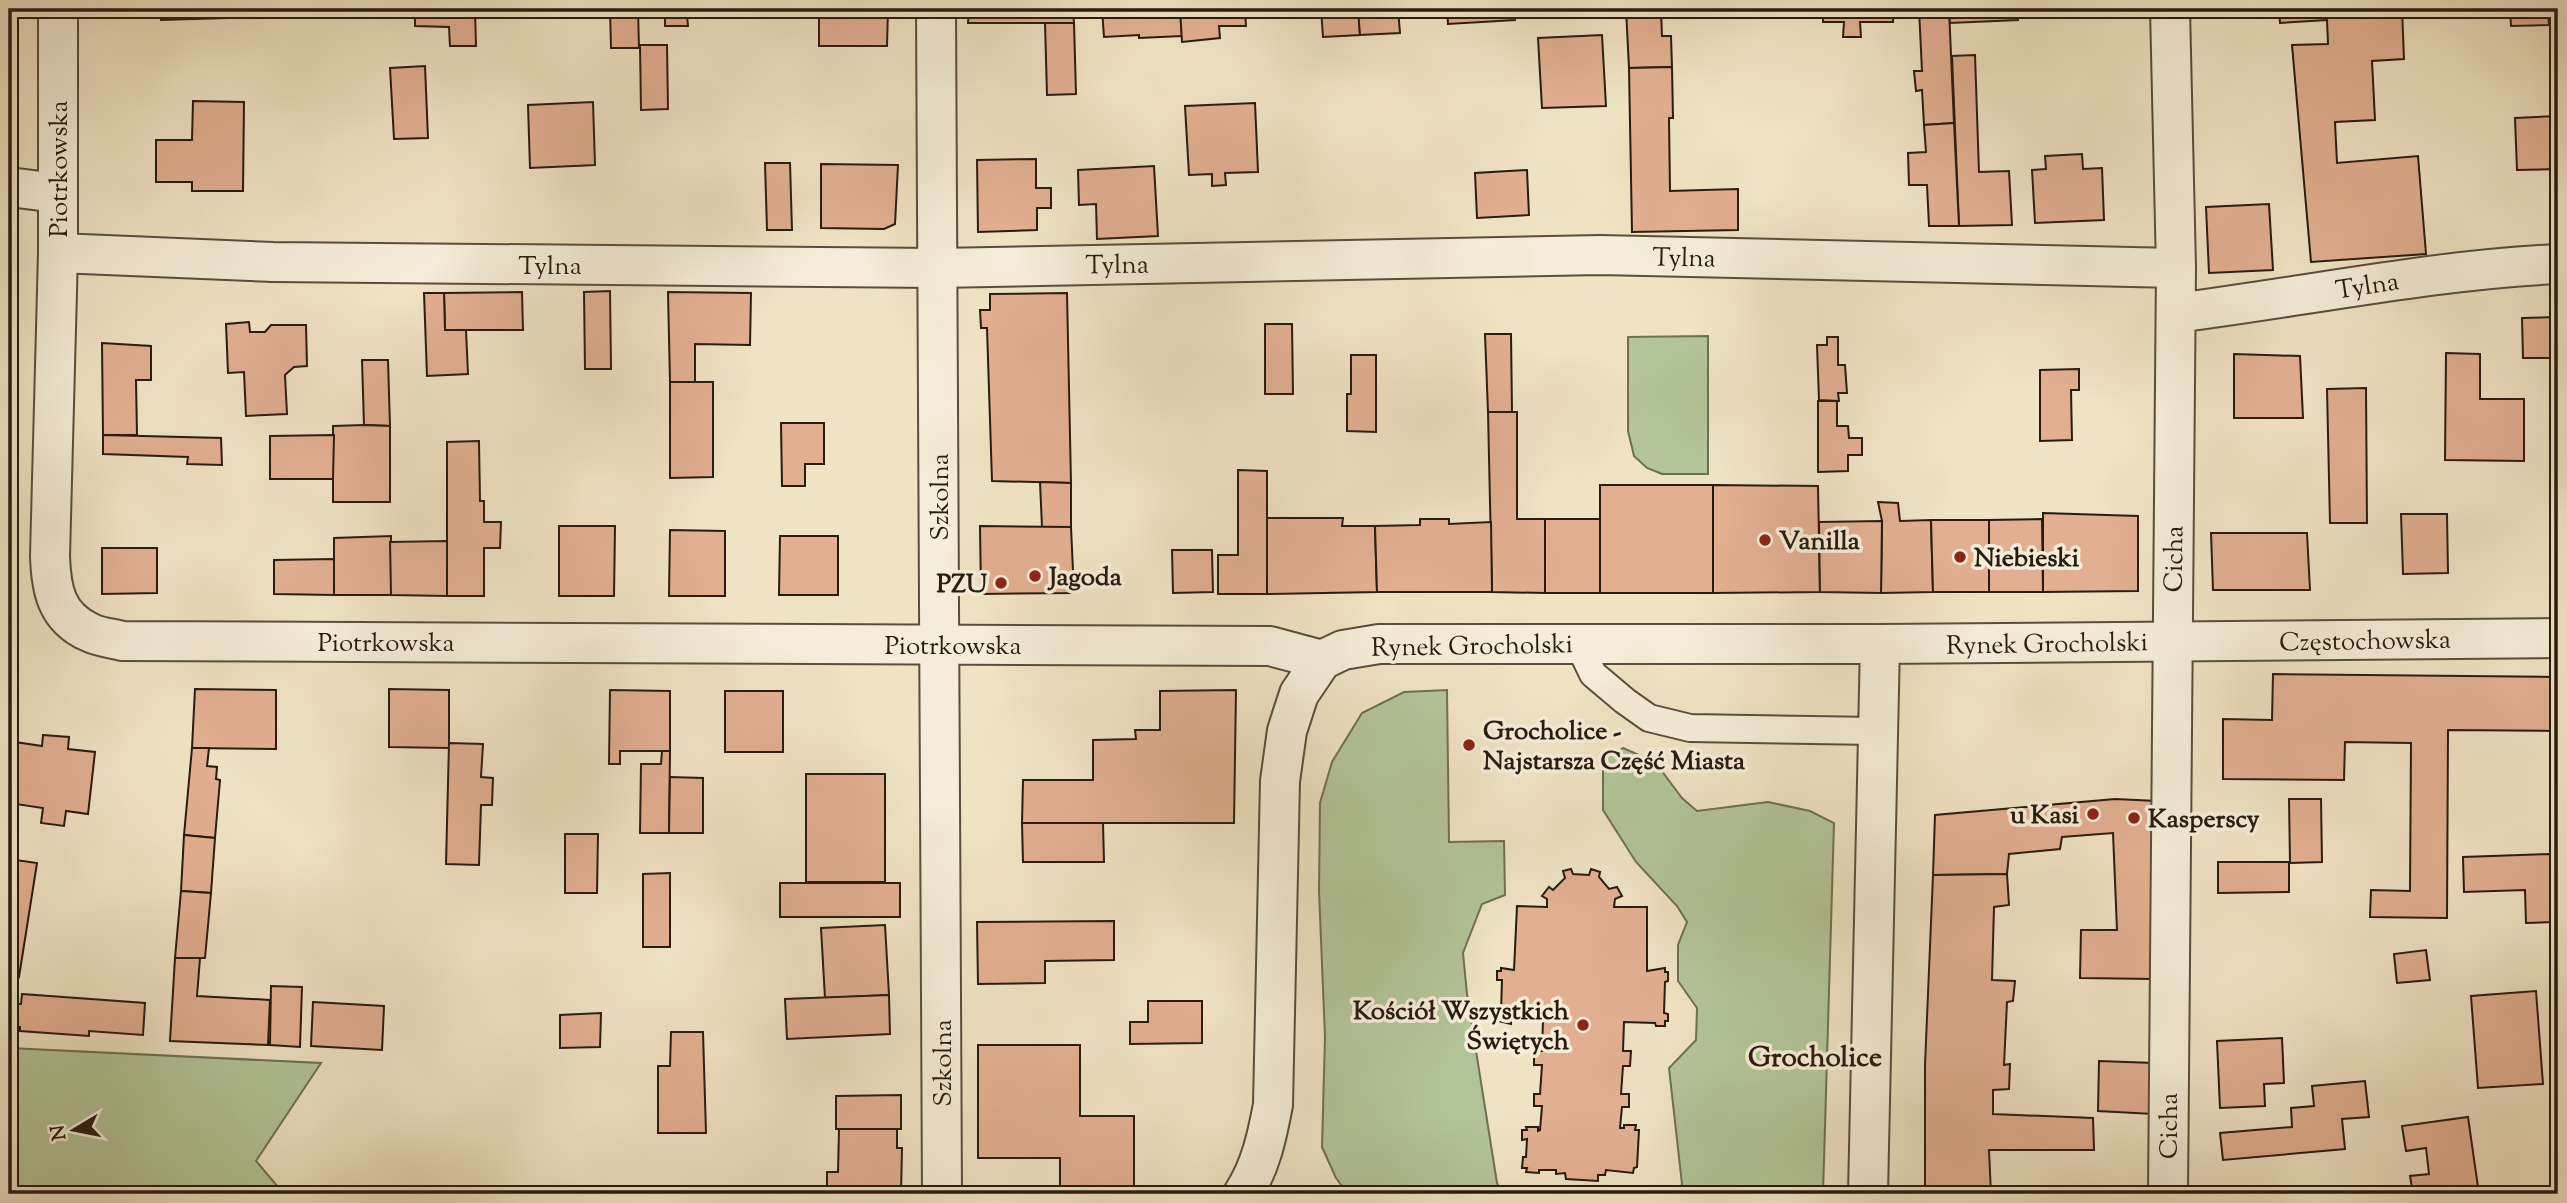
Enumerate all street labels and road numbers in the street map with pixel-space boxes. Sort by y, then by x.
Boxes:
street label: Piotrkowska [42,100,79,238]
street label: Tylna [1652,240,1716,279]
street label: Tylna [1085,247,1149,286]
street label: Tylna [518,249,582,286]
street label: Tylna [2333,264,2402,311]
street label: Szkolna [923,453,960,541]
street label: Cicha [2156,525,2195,593]
street label: Częstochowska [2279,623,2451,662]
street label: Rynek Grocholski [1946,625,2148,666]
street label: Piotrkowska [317,626,455,663]
street label: Rynek Grocholski [1371,627,1573,668]
street label: Piotrkowska [884,629,1022,666]
street label: Szkolna [926,1019,963,1107]
street label: Cicha [2152,1093,2189,1159]

